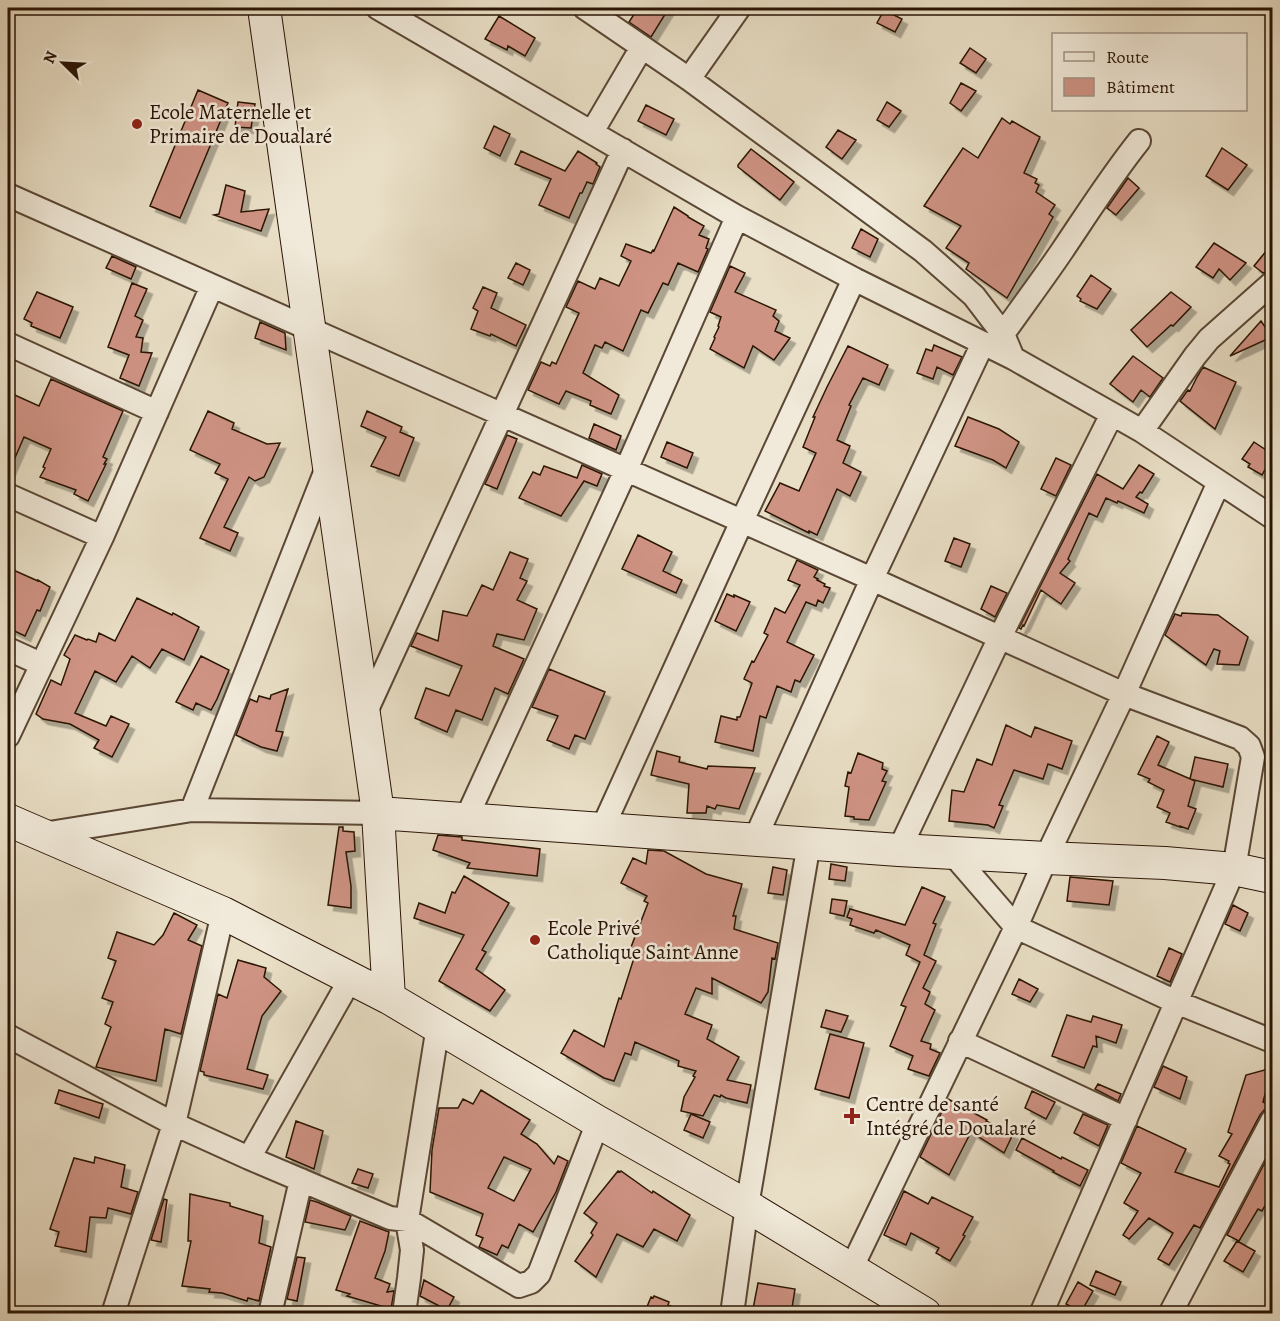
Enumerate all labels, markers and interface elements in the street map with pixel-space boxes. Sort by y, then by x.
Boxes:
north arrow [33,33,93,93]
legend [1052,33,1247,111]
text: Route [1106,45,1149,69]
text: N [38,47,63,67]
text: Bâtiment [1106,75,1175,99]
place label: Ecole Maternelle et Primaire de Doualaré [149,98,332,150]
marker: Ecole Maternelle et Primaire de Doualaré [130,117,144,131]
place label: Ecole Privé Catholique Saint Anne [547,914,739,966]
marker: Ecole Privé Catholique Saint Anne [528,933,542,947]
place label: Centre de santé Intégré de Doualaré [866,1090,1036,1142]
marker: Centre de santé Intégré de Doualaré [843,1107,861,1125]

